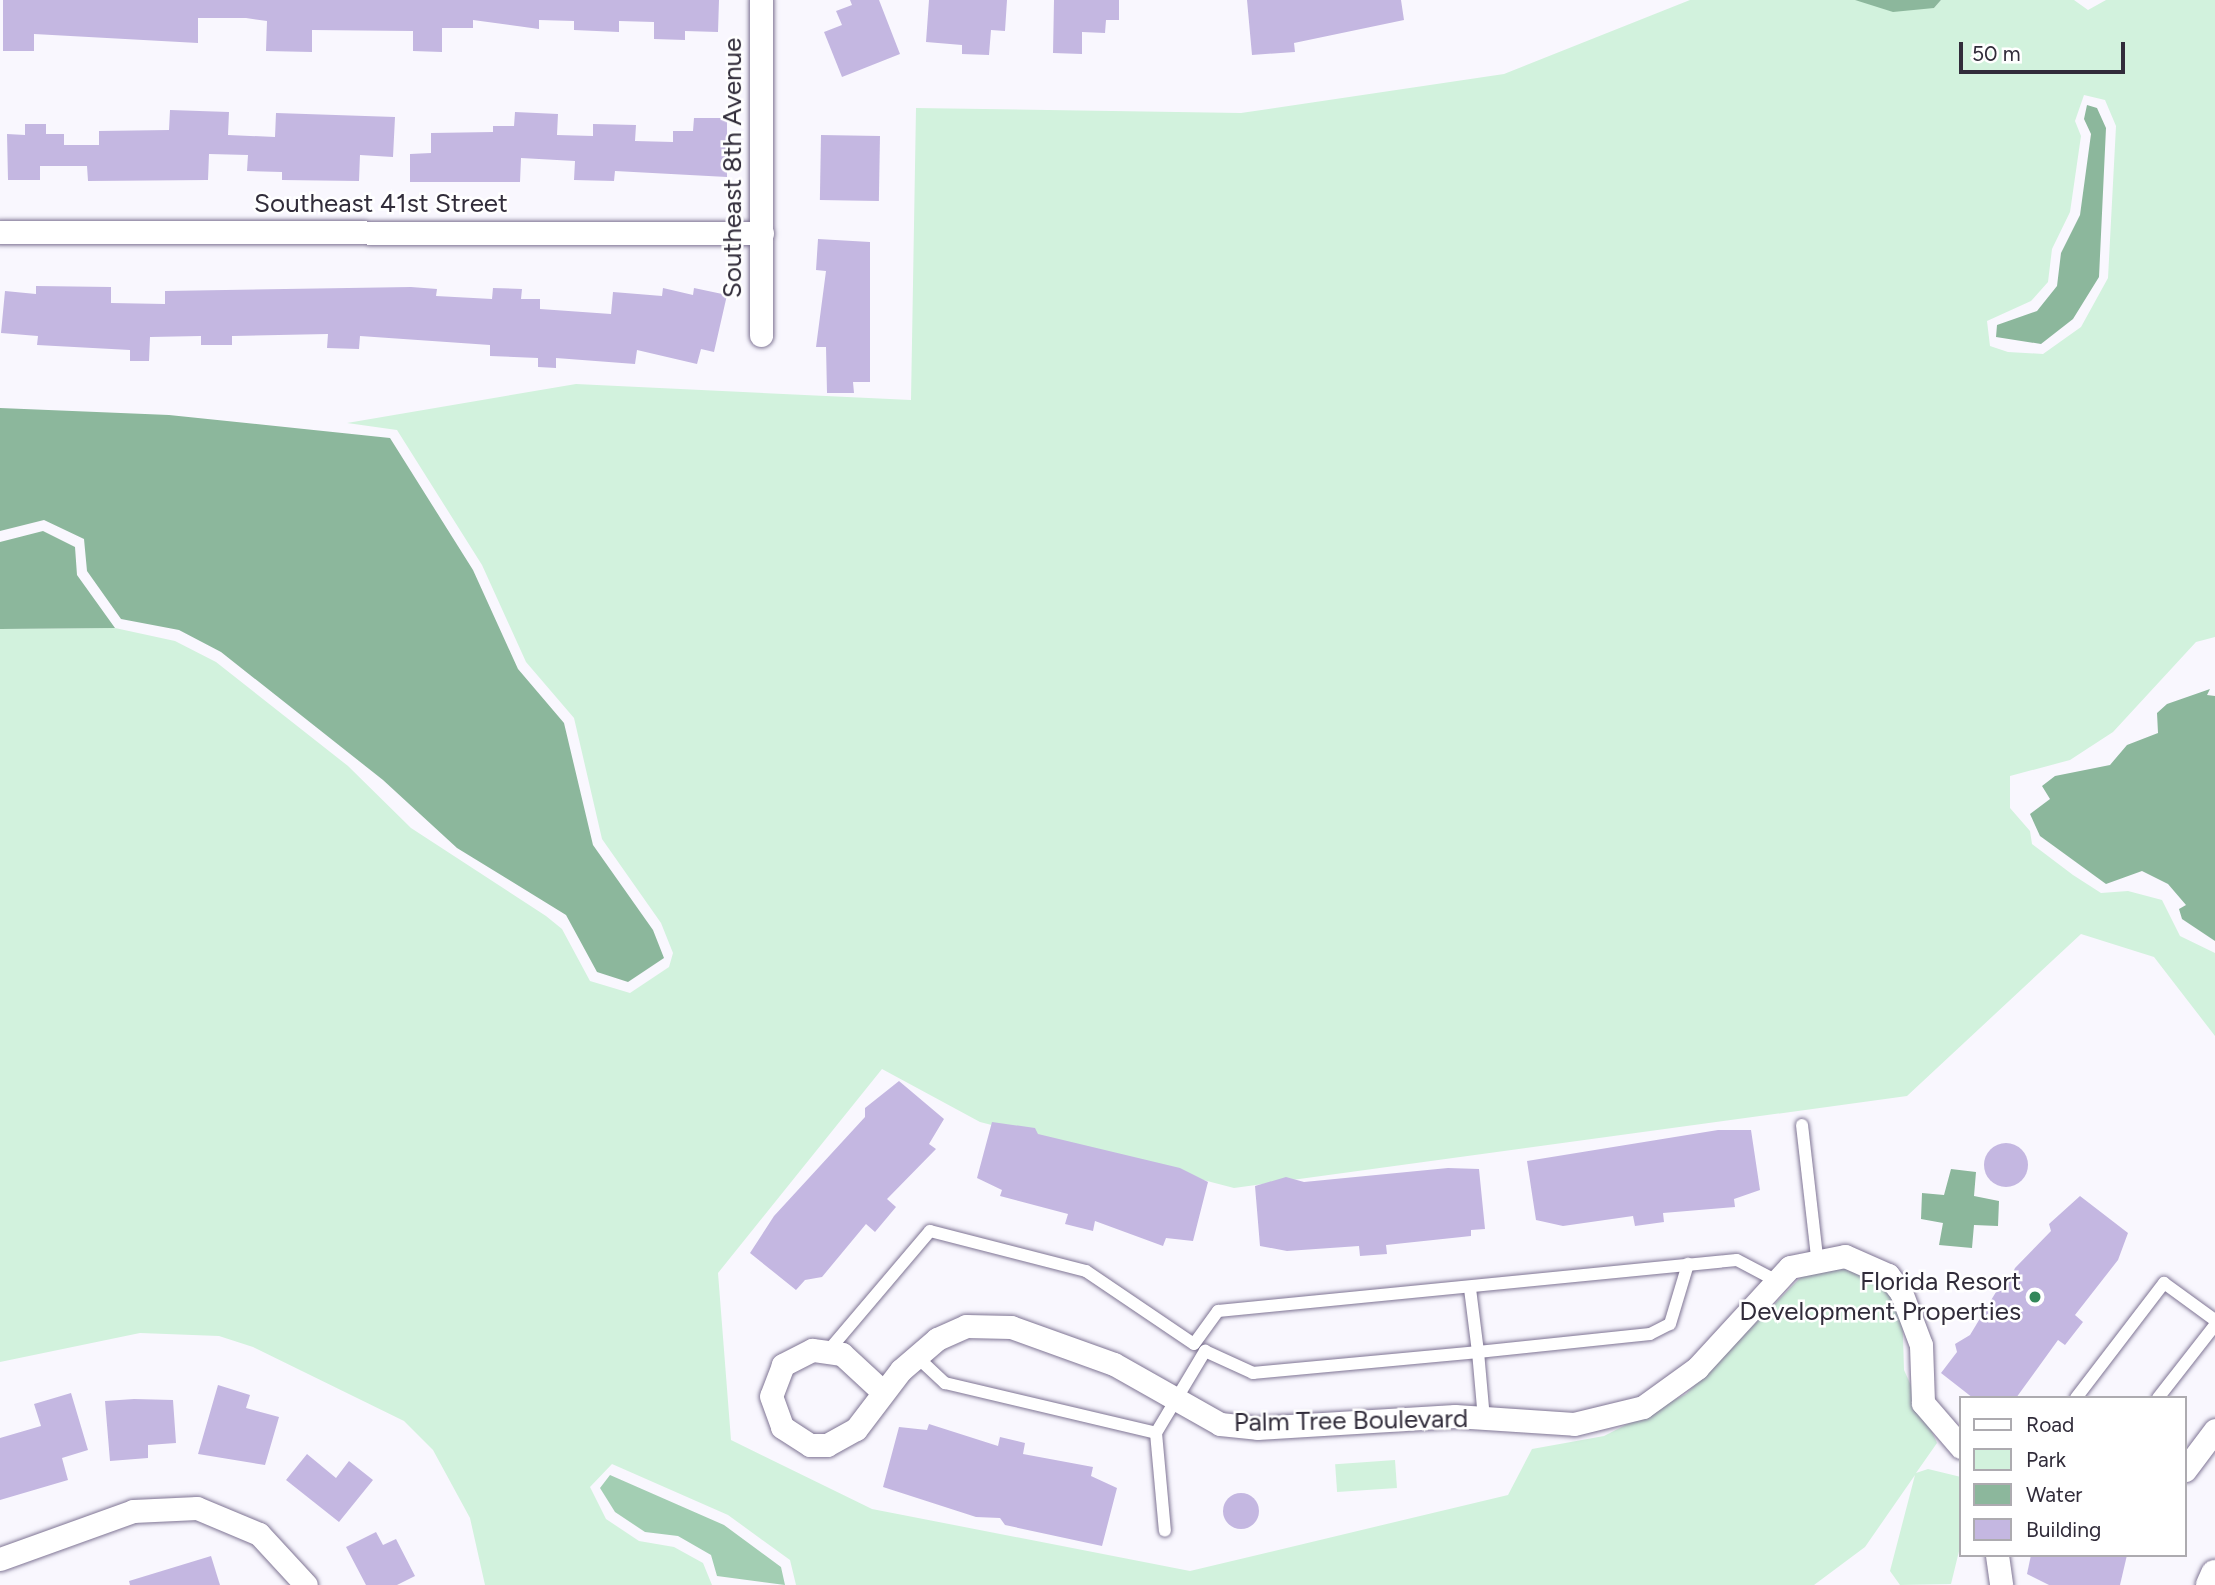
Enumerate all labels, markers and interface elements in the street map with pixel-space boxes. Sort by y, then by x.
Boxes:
scale bar [1963,28,2129,72]
street label: Southeast 8th Avenue [717,38,749,298]
text: 50 m [1972,41,2021,66]
street label: Southeast 41st Street [254,188,508,220]
place label: Florida Resort Development Properties [1739,1266,2021,1328]
marker: Florida Resort Development Properties [2027,1289,2043,1305]
legend [1960,1396,2187,1557]
street label: Palm Tree Boulevard [1233,1403,1469,1439]
text: Road [2026,1412,2074,1437]
text: Park [2026,1447,2066,1472]
text: Water [2026,1482,2082,1507]
text: Building [2026,1517,2101,1542]

